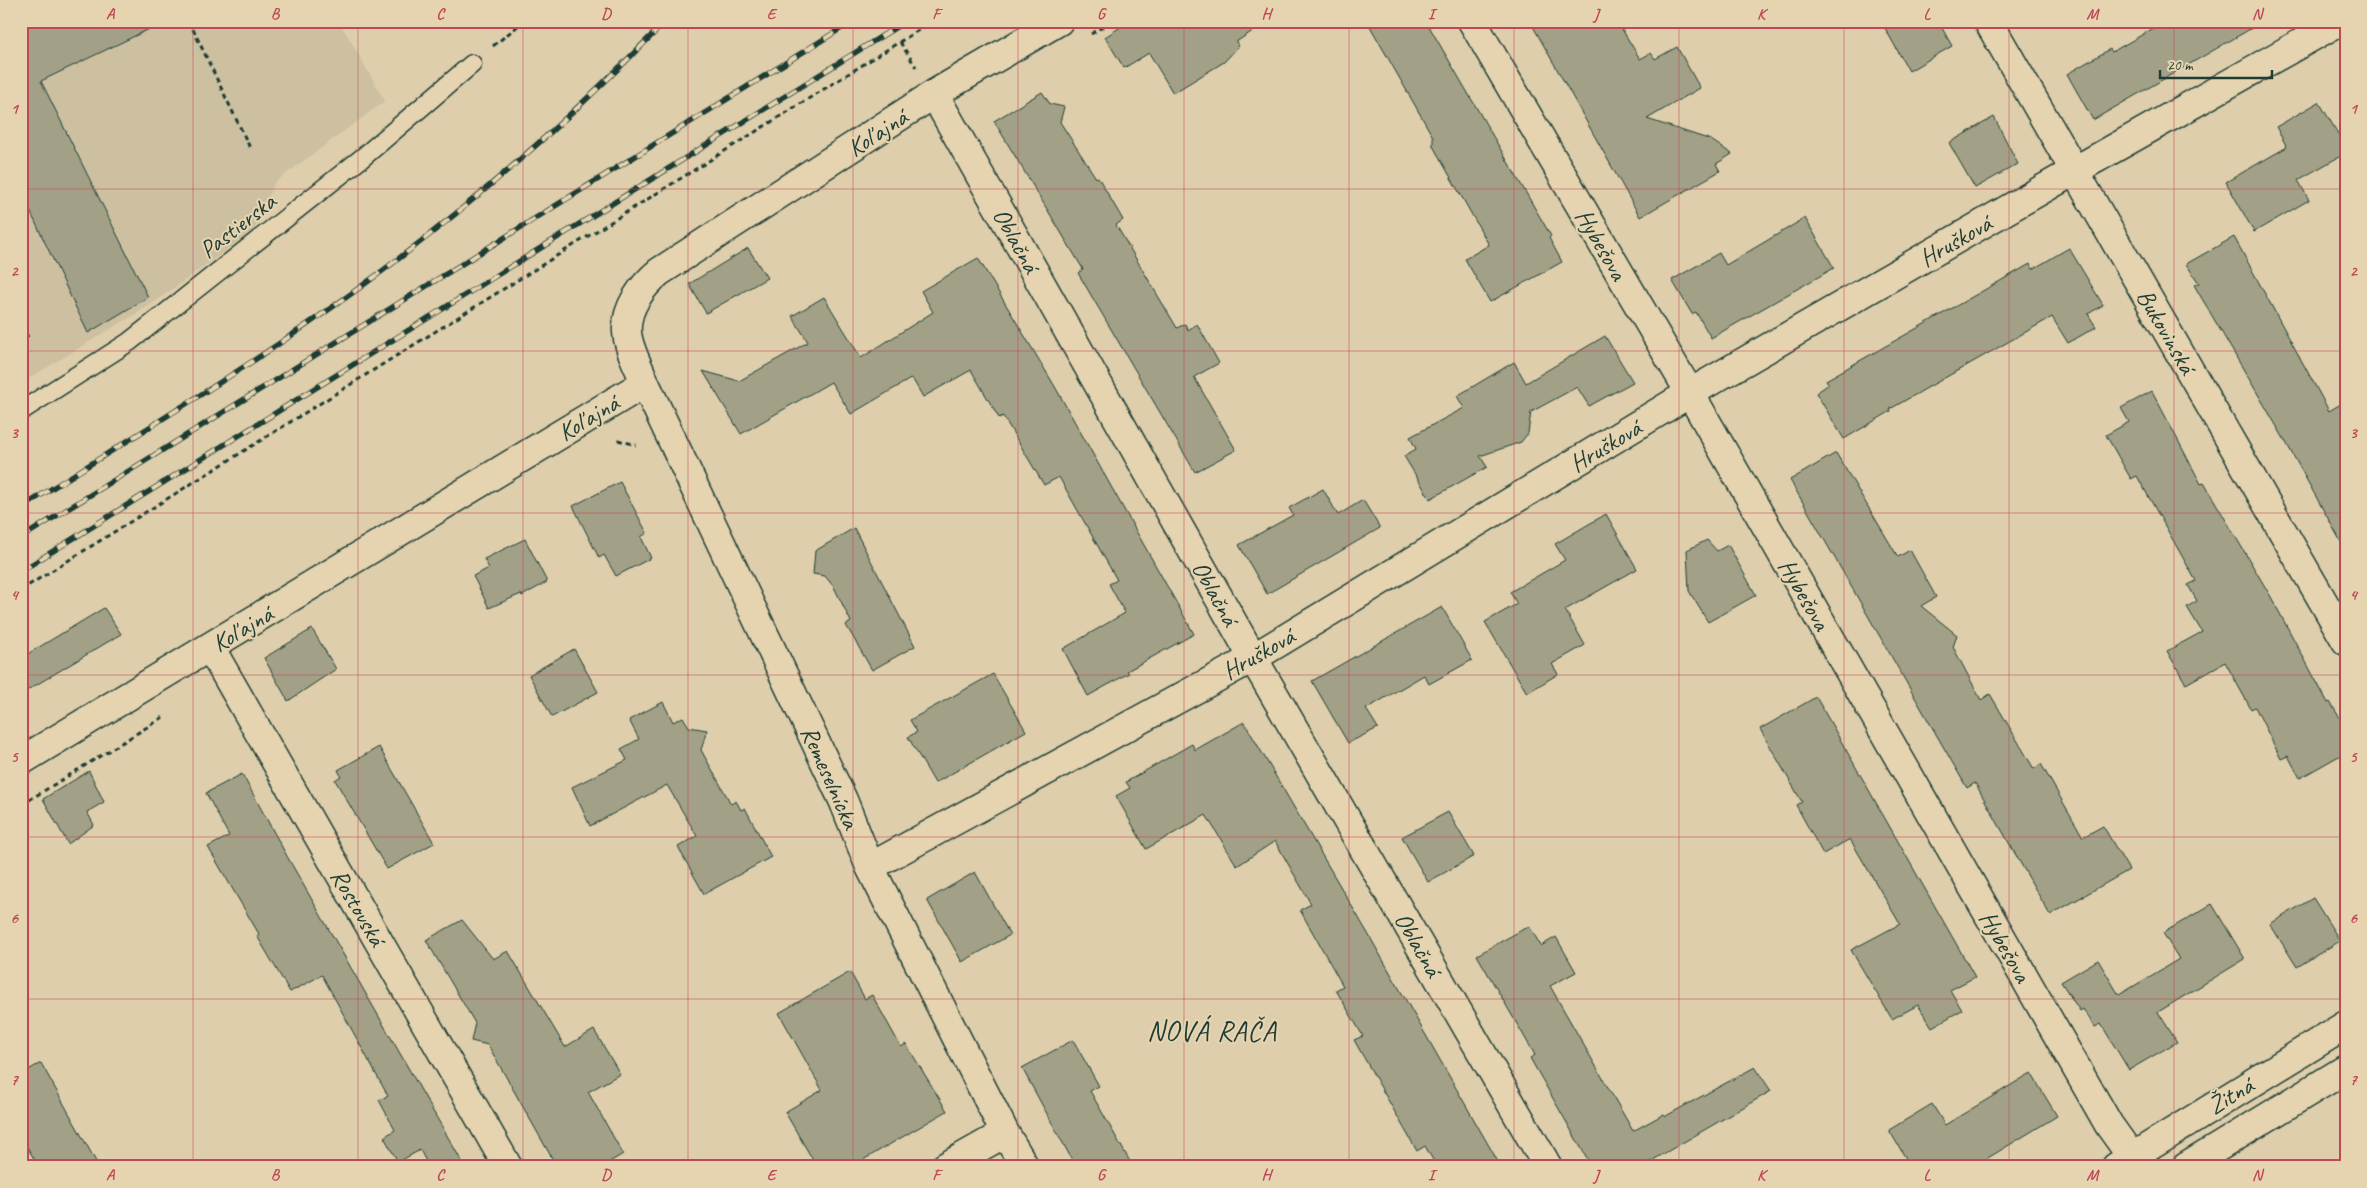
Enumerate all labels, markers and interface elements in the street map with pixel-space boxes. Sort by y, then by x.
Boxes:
text: A [106,4,116,24]
text: B [271,4,281,24]
text: C [436,4,446,24]
text: D [601,4,612,24]
text: E [767,4,778,24]
text: F [932,4,943,24]
text: G [1097,4,1107,24]
text: H [1261,4,1273,24]
text: I [1428,4,1438,24]
text: J [1592,4,1601,24]
text: K [1757,4,1769,24]
text: L [1924,4,1932,24]
text: M [2086,4,2100,24]
text: N [2252,4,2265,24]
scale bar [2160,48,2272,80]
text: 20 m [2167,56,2194,75]
text: 1 [10,99,19,119]
text: 1 [2349,99,2358,119]
street label: Koľajná [841,100,916,164]
street label: Pastierska [193,185,284,266]
street label: Oblačná [985,202,1048,280]
street label: Hybešova [1568,203,1635,288]
street label: Hrušková [1914,206,1999,274]
text: 2 [10,261,19,281]
text: 2 [2349,261,2358,281]
street label: Bukovinská [2129,283,2204,382]
street label: Koľajná [552,386,627,449]
street label: Hrušková [1564,411,1649,480]
text: 3 [10,423,19,443]
text: 3 [2349,423,2358,443]
street label: Hybešova [1771,553,1838,638]
street label: Oblačná [1184,555,1247,633]
text: 4 [10,585,19,605]
text: 4 [2349,585,2358,605]
street label: Koľajná [206,597,281,660]
street label: Hrušková [1217,619,1302,687]
street label: Remeselnícka [793,721,868,836]
text: 5 [11,747,20,767]
text: 5 [2350,747,2359,767]
street label: Rostovská [323,863,394,954]
street label: Hybešova [1972,905,2039,990]
street label: Oblačná [1387,906,1450,984]
text: 6 [10,908,19,928]
text: 6 [2349,908,2358,928]
district label: NOVÁ RAČA [1147,1013,1278,1048]
street label: Žitná [2202,1069,2261,1122]
text: 7 [10,1070,19,1090]
text: 7 [2349,1070,2358,1090]
text: A [106,1165,116,1185]
text: B [271,1165,281,1185]
text: C [436,1165,446,1185]
text: D [601,1165,612,1185]
text: E [767,1165,778,1185]
text: F [932,1165,943,1185]
text: G [1097,1165,1107,1185]
text: H [1261,1165,1273,1185]
text: I [1428,1165,1438,1185]
text: J [1592,1165,1601,1185]
text: K [1757,1165,1769,1185]
text: L [1924,1165,1932,1185]
text: M [2086,1165,2100,1185]
text: N [2252,1165,2265,1185]

